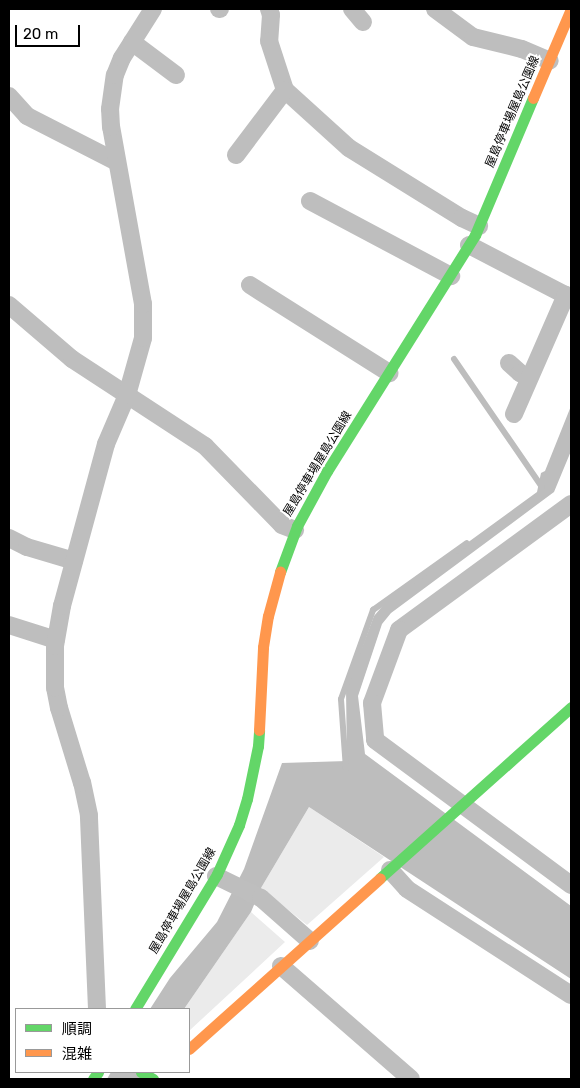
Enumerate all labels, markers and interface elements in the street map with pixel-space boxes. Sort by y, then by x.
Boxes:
scale bar [18,15,82,47]
text: 20 m [23,25,58,43]
street label: 屋島停車場屋島公園線 [483,54,543,170]
street label: 屋島停車場屋島公園線 [281,409,355,519]
street label: 屋島停車場屋島公園線 [147,845,219,957]
legend [15,1008,190,1073]
text: 順調 [62,1020,92,1038]
text: 混雑 [62,1045,92,1063]

